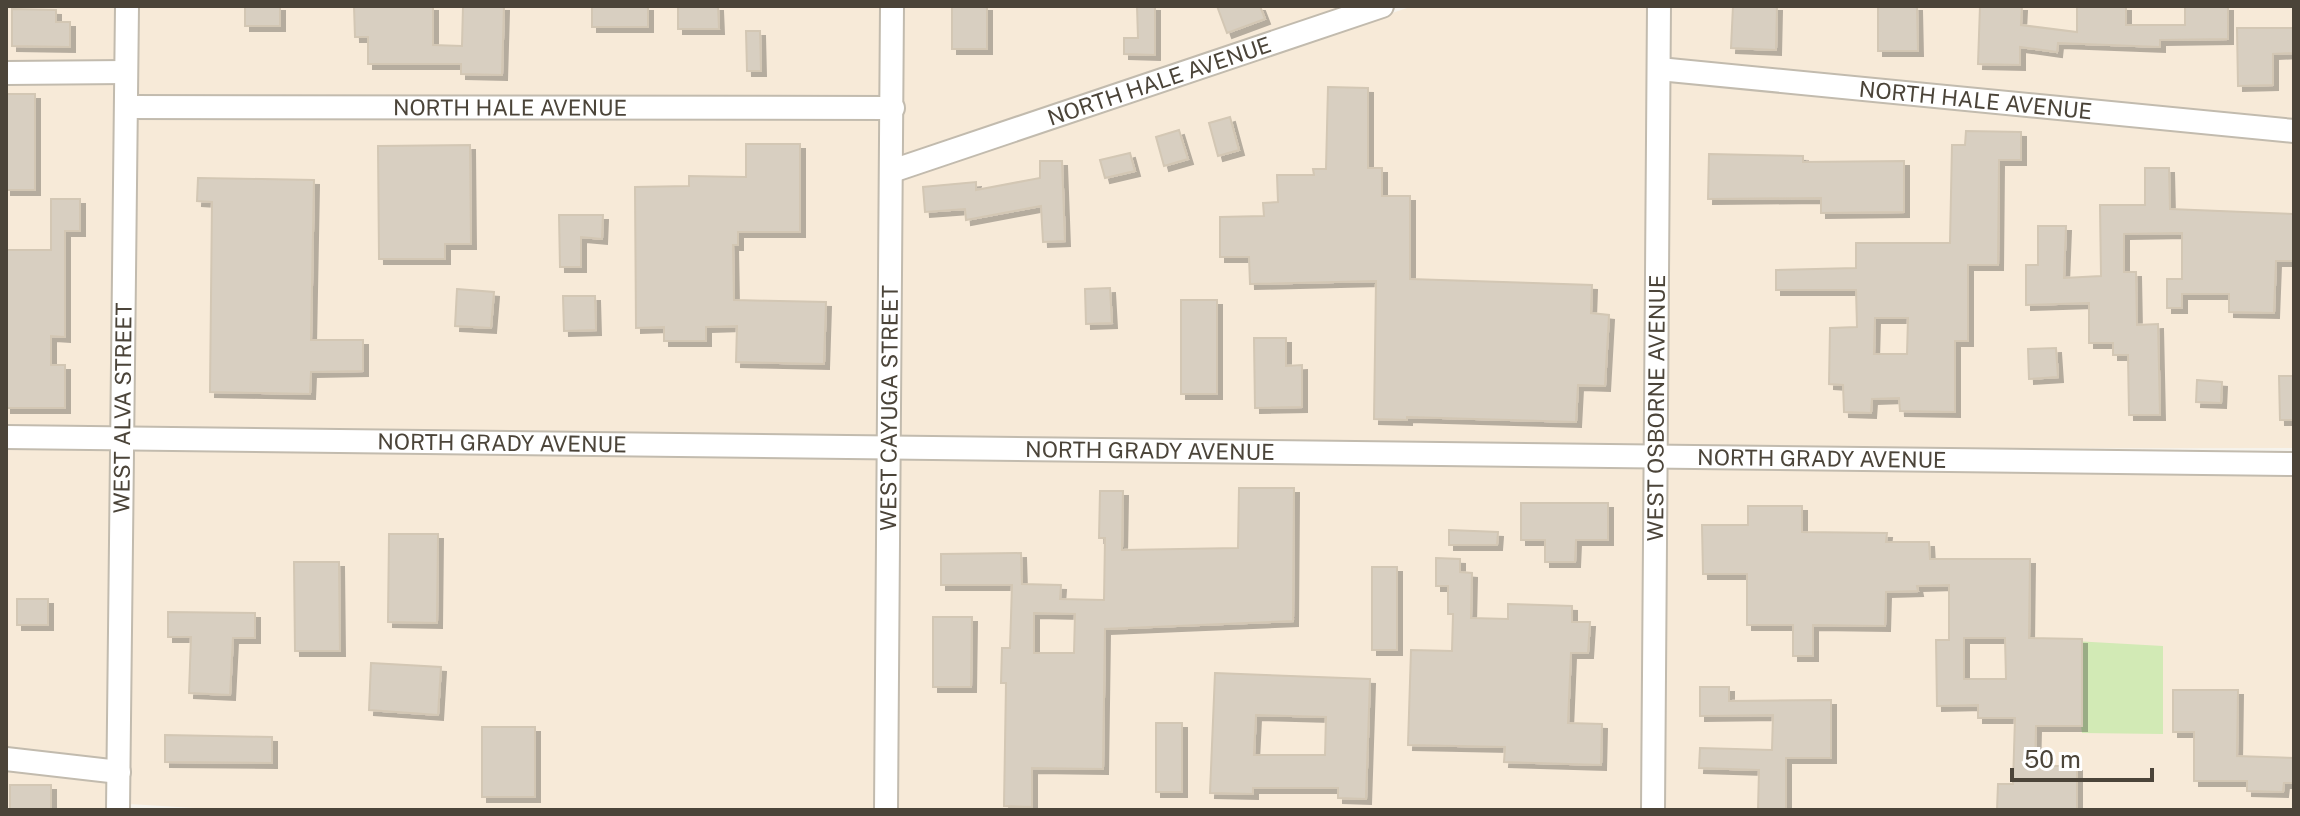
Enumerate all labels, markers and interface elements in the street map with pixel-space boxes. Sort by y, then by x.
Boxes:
street label: NORTH HALE AVENUE [1044,31,1274,131]
street label: NORTH HALE AVENUE [1858,76,2093,124]
street label: NORTH HALE AVENUE [393,94,627,121]
street label: WEST OSBORNE AVENUE [1642,274,1670,542]
street label: WEST CAYUGA STREET [875,285,903,531]
street label: WEST ALVA STREET [108,302,137,514]
street label: NORTH GRADY AVENUE [377,428,627,457]
street label: NORTH GRADY AVENUE [1025,436,1275,465]
street label: NORTH GRADY AVENUE [1697,444,1947,473]
scale bar [2012,732,2152,782]
text: 50 m [2024,745,2081,773]

